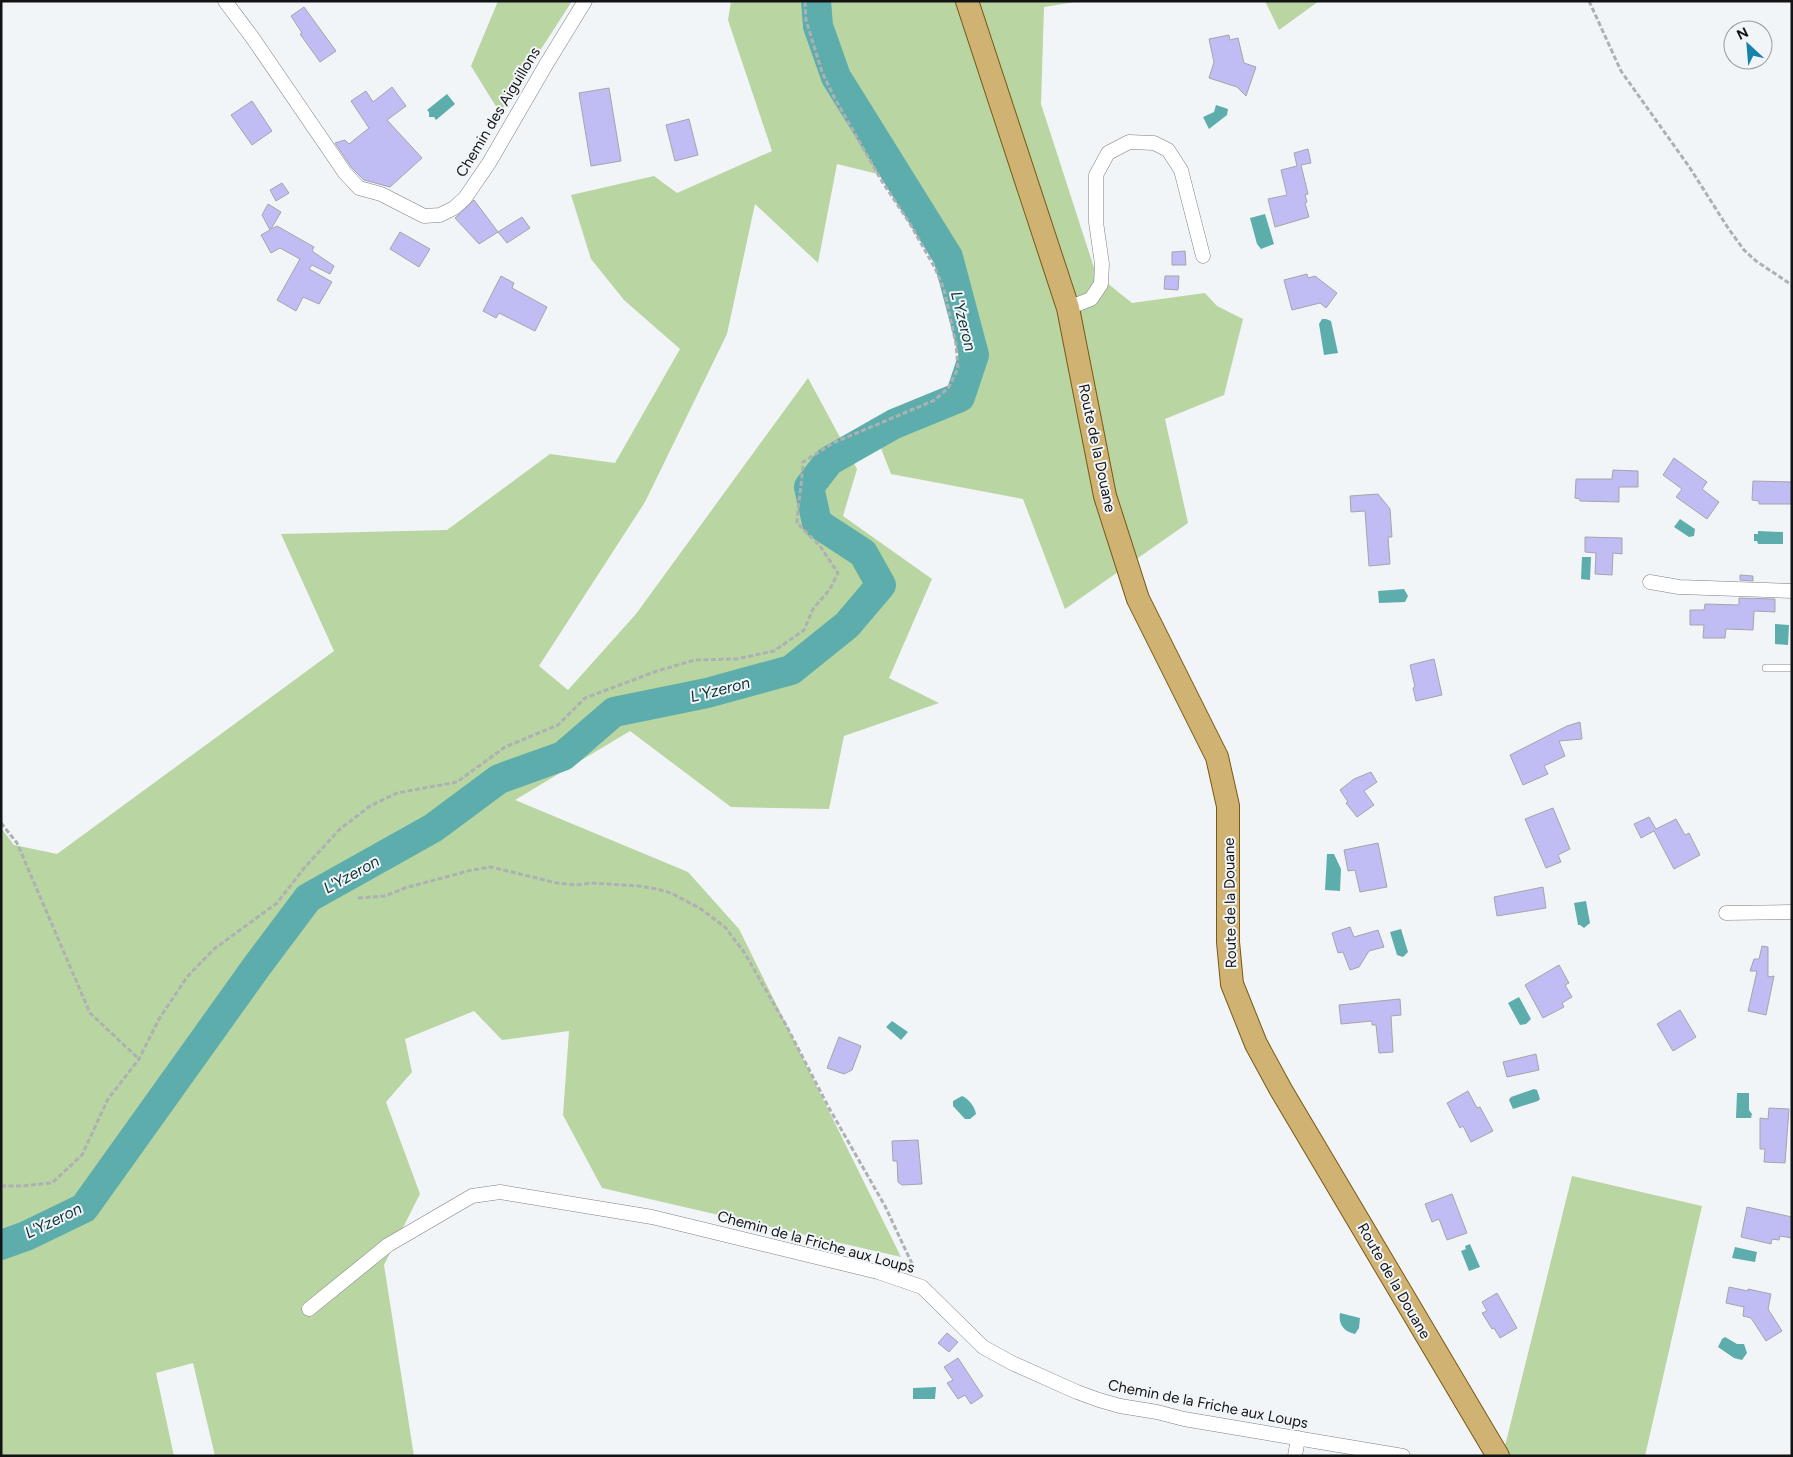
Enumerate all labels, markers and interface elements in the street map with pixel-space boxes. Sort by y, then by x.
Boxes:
north arrow [1723,20,1773,70]
text: N [1734,24,1751,44]
street label: Chemin des Aiguillons [452,44,544,180]
water label: L'Yzeron [947,289,980,353]
street label: Route de la Douane [1075,382,1119,514]
water label: L'Yzeron [688,673,752,706]
street label: Route de la Douane [1220,837,1240,969]
water label: L'Yzeron [320,851,383,898]
water label: L'Yzeron [22,1199,85,1242]
street label: Chemin de la Friche aux Loups [715,1207,917,1277]
street label: Route de la Douane [1353,1220,1435,1342]
street label: Chemin de la Friche aux Loups [1106,1376,1310,1432]

